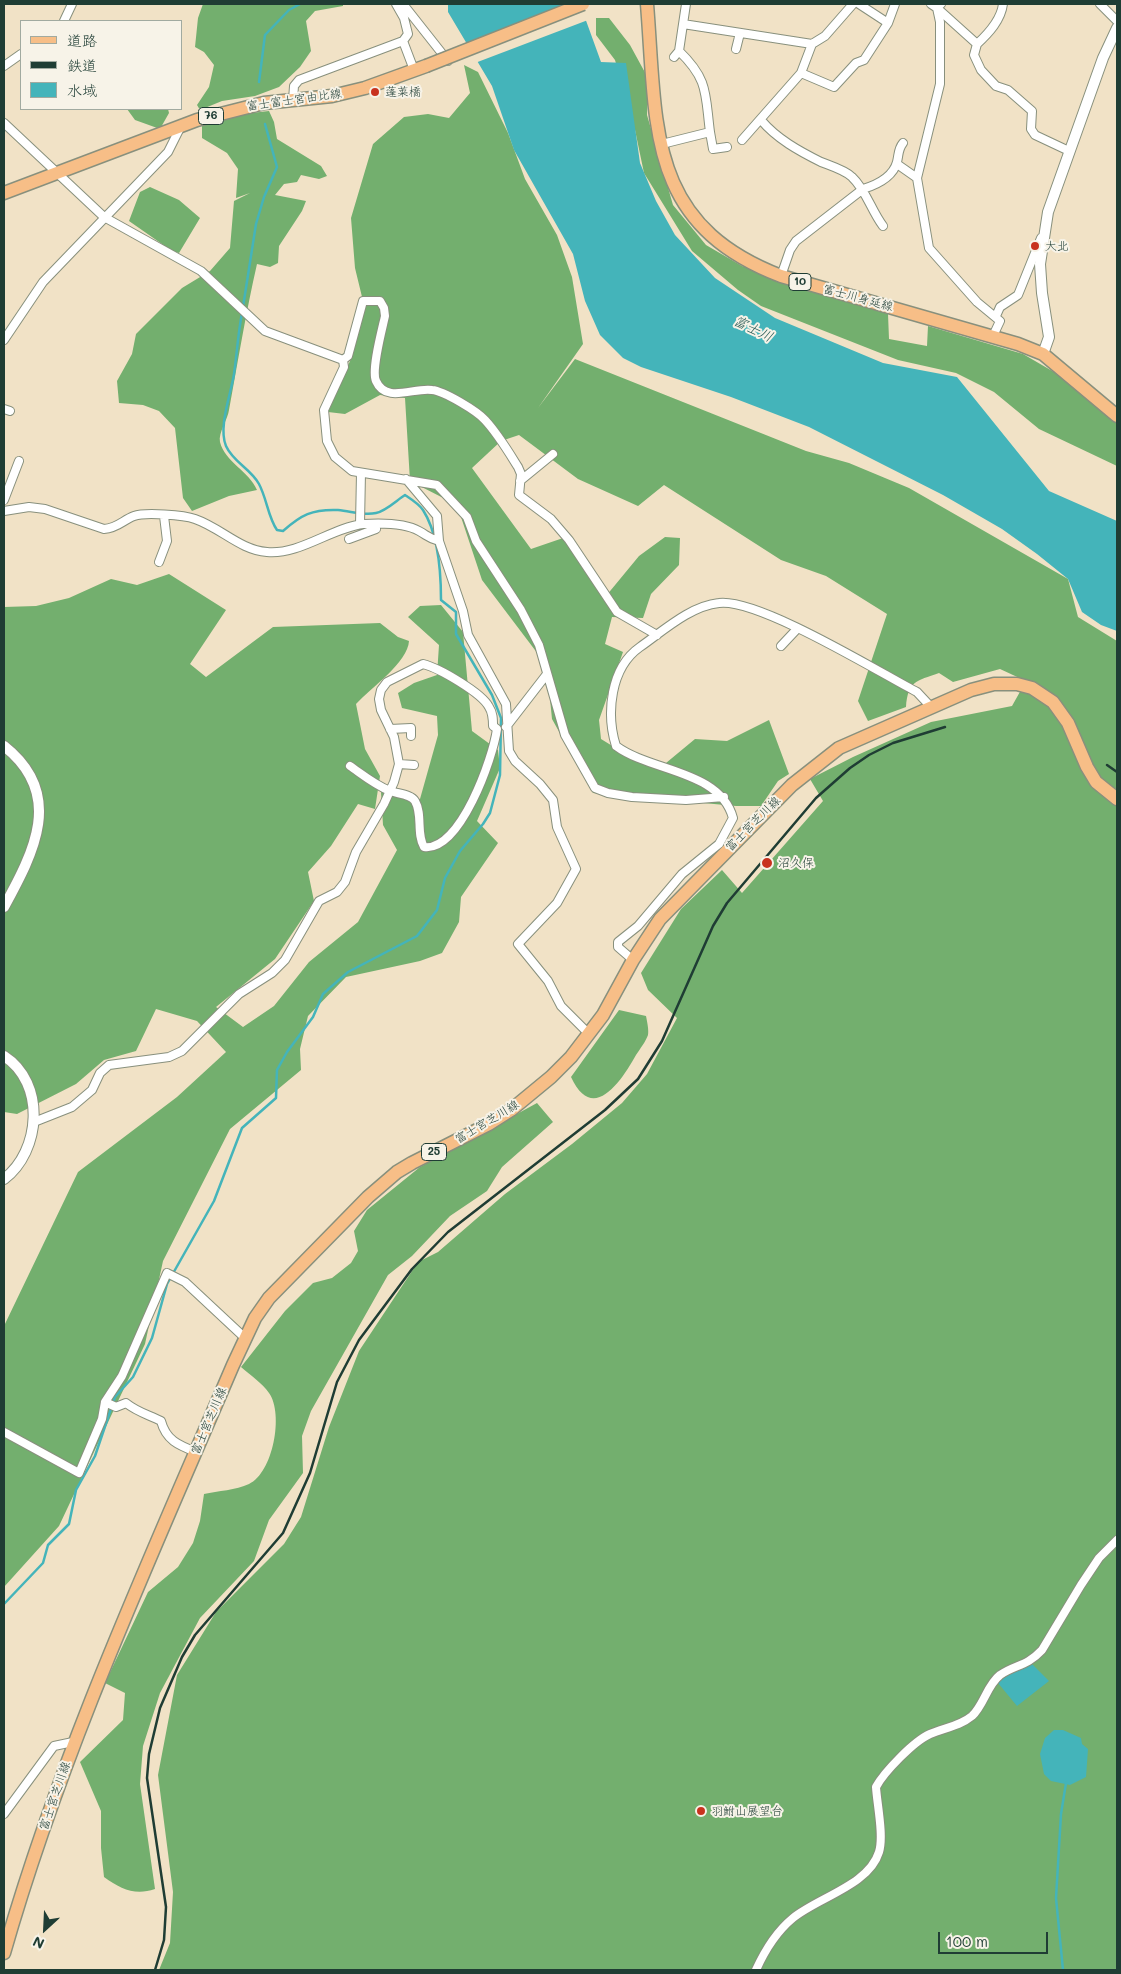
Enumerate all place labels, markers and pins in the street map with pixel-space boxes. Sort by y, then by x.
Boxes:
place label: 蓬莱橋 [385,85,421,99]
marker: 蓬莱橋 [369,86,381,98]
place label: 大北 [1045,239,1069,253]
marker: 大北 [1029,240,1041,252]
marker: 沼久保 [760,856,774,870]
place label: 沼久保 [778,856,814,870]
place label: 羽鮒山展望台 [711,1804,783,1818]
marker: 羽鮒山展望台 [695,1805,707,1817]

